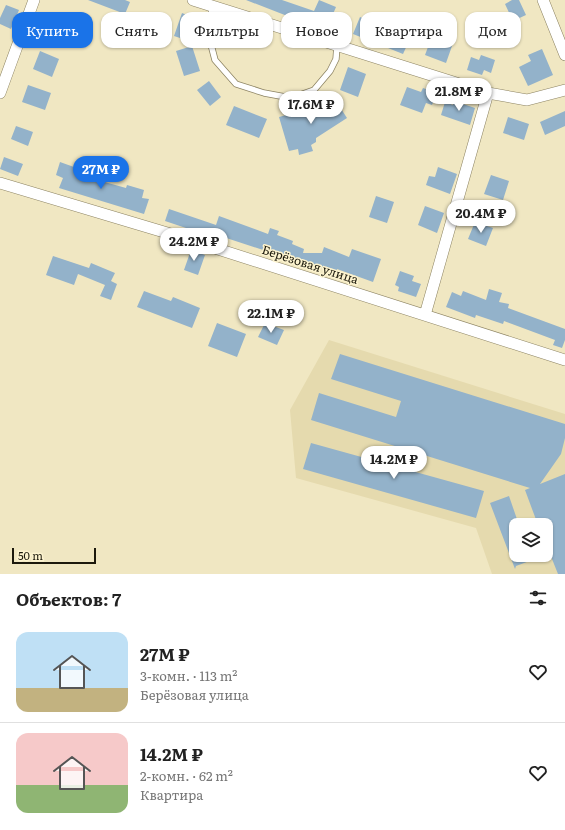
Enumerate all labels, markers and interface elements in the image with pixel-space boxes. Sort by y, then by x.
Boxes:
chip: Купить [12,12,93,48]
chip: Снять [101,12,172,48]
chip: Фильтры [180,12,273,48]
chip: Новое [281,12,352,48]
chip: Квартира [360,12,457,48]
chip: Дом [465,12,521,48]
pin: 21.8M ₽ [422,78,496,112]
text: 21.8M ₽ [435,81,483,100]
pin: 17.6M ₽ [274,91,348,125]
text: 17.6M ₽ [288,94,334,113]
pin: 27M ₽ [73,156,129,190]
text: 27M ₽ [82,159,120,178]
pin: 20.4M ₽ [444,200,518,234]
text: 20.4M ₽ [456,203,506,222]
pin: 24.2M ₽ [157,228,231,262]
text: 24.2M ₽ [169,231,219,250]
street label: Берёзовая улица [260,240,361,288]
pin: 22.1M ₽ [234,300,308,334]
text: 22.1M ₽ [247,303,295,322]
pin: 14.2M ₽ [357,446,431,480]
text: 14.2M ₽ [370,449,418,468]
map controls [509,518,553,562]
button: layers [509,518,553,562]
scale bar [12,546,96,565]
text: 50 m [18,547,43,563]
text: Объектов: 7 [16,586,121,611]
icon: filters [527,587,549,609]
text: 27M ₽ [140,641,190,666]
icon: home [48,648,96,696]
icon: heart [527,661,549,683]
text: 3-комн. · 113 m² [140,666,238,685]
text: Берёзовая улица [140,685,249,704]
text: 14.2M ₽ [140,741,203,766]
icon: home [48,749,96,797]
icon: heart [527,762,549,784]
text: 2-комн. · 62 m² [140,766,233,785]
text: Квартира [140,785,203,804]

